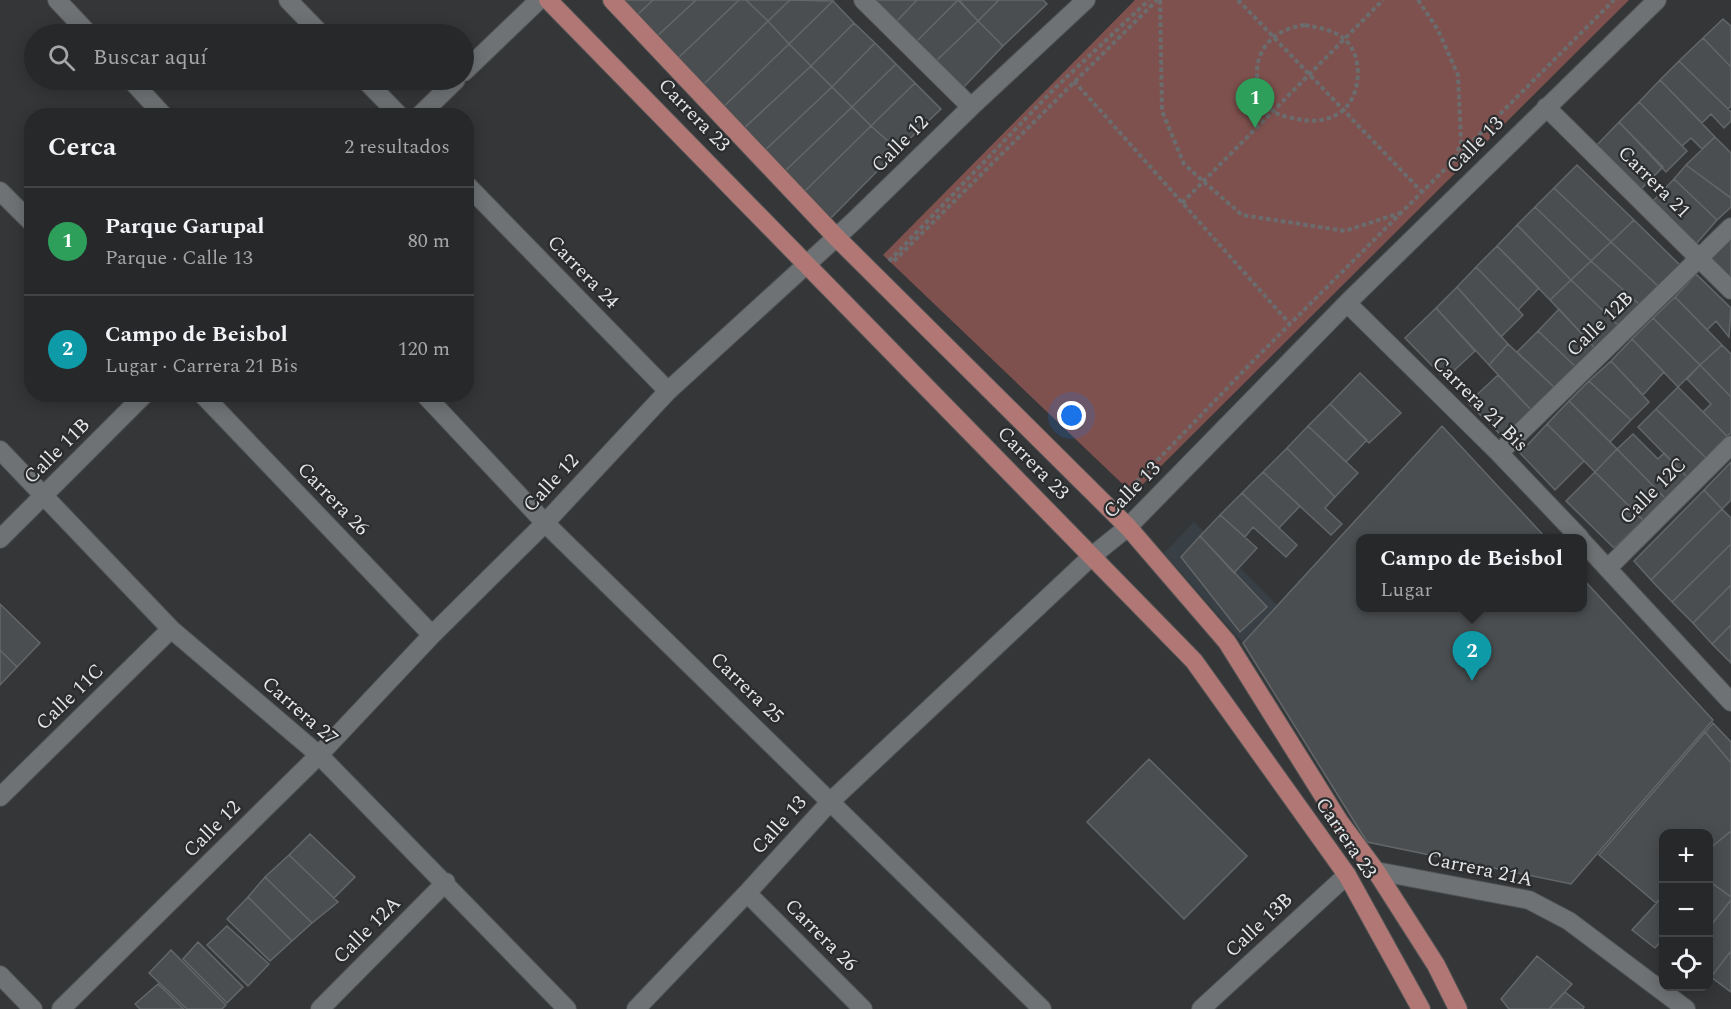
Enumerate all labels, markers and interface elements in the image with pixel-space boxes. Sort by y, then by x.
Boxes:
search box [24,24,474,90]
icon: search [45,41,78,74]
text: Buscar aquí [93,41,207,74]
street label: Carrera 23 [651,71,737,159]
pin: 1 [1236,78,1274,128]
street label: Calle 12 [864,108,936,180]
street label: Calle 13 [1439,109,1511,181]
text: Cerca [48,127,116,167]
text: 2 resultados [344,132,450,162]
street label: Carrera 21 [1611,139,1697,225]
text: Parque Garupal [105,210,264,243]
text: 1 [62,226,73,256]
text: 80 m [408,226,450,256]
street label: Carrera 24 [540,228,626,316]
text: Parque · Calle 13 [105,243,253,273]
street label: Calle 12B [1559,284,1641,364]
text: Campo de Beisbol [105,318,288,351]
text: 2 [62,334,73,364]
text: 120 m [398,334,450,364]
street label: Carrera 21 Bis [1425,349,1535,459]
text: Lugar · Carrera 21 Bis [105,351,298,381]
your location [1057,401,1086,430]
street label: Calle 11B [17,411,97,491]
street label: Carrera 23 [990,419,1076,507]
street label: Calle 12 [516,447,586,519]
street label: Calle 12C [1612,450,1694,532]
street label: Calle 13 [1096,454,1168,526]
street label: Carrera 26 [290,455,376,543]
popup [1356,534,1587,612]
text: Campo de Beisbol [1380,542,1563,575]
text: Lugar [1380,575,1432,605]
pin: 2 [1452,632,1492,681]
street label: Carrera 25 [703,645,791,731]
street label: Calle 11C [29,657,111,737]
street label: Carrera 27 [255,669,345,753]
street label: Calle 13 [744,789,814,861]
street label: Carrera 23 [1308,791,1384,885]
street label: Calle 12 [176,793,248,865]
map controls [1659,829,1713,991]
button: + [1659,829,1713,883]
street label: Carrera 21A [1424,843,1536,895]
button: − [1659,883,1713,937]
street label: Calle 13B [1218,885,1300,965]
street label: Calle 12A [326,889,408,971]
street label: Carrera 26 [778,892,864,978]
button: locate [1659,937,1713,991]

